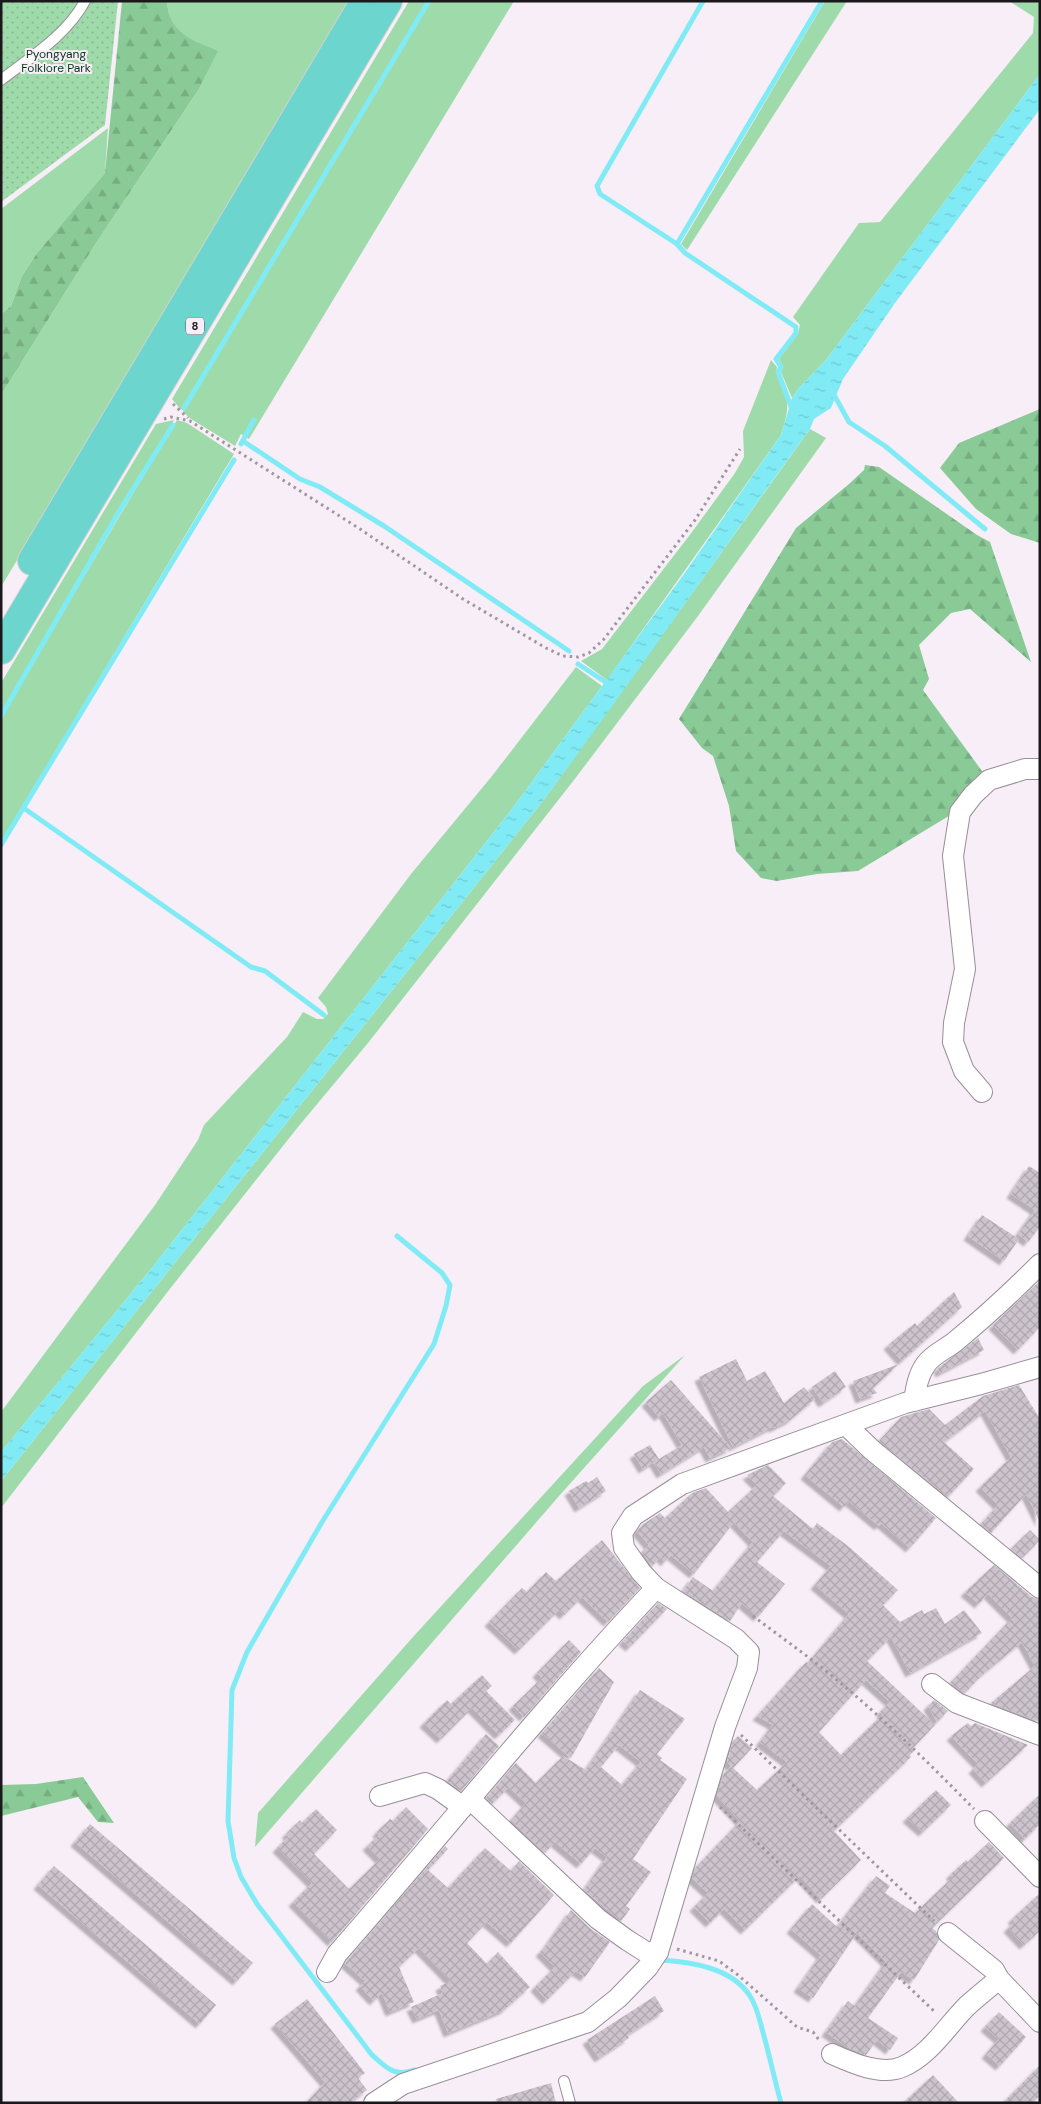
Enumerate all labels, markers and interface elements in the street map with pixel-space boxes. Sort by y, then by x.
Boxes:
park label: Pyongyang Folklore Park [21,46,91,76]
road number: 8 [186,318,204,334]

